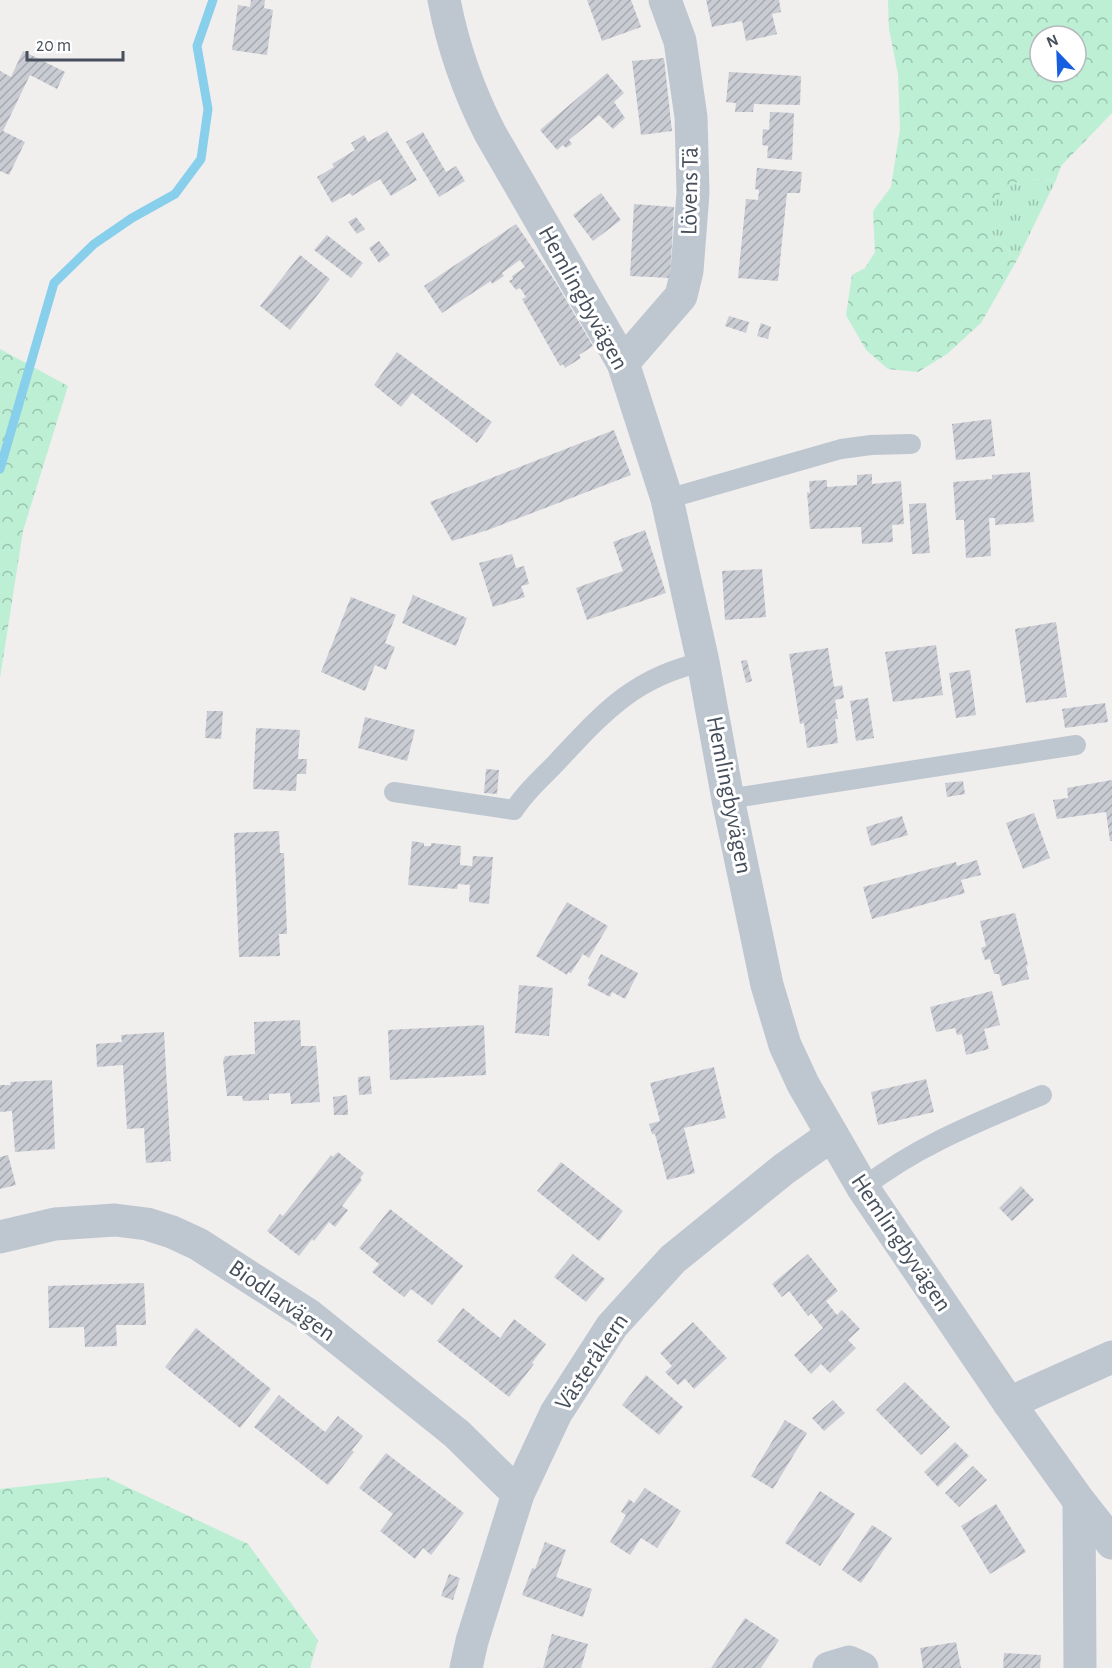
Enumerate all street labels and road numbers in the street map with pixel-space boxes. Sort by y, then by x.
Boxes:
street label: Lövens Tä [677,147,703,235]
street label: Hemlingbyvägen [534,222,632,374]
street label: Hemlingbyvägen [702,714,756,876]
street label: Hemlingbyvägen [846,1170,956,1316]
street label: Biodlarvägen [224,1256,340,1346]
street label: Västeråkern [551,1309,633,1415]

